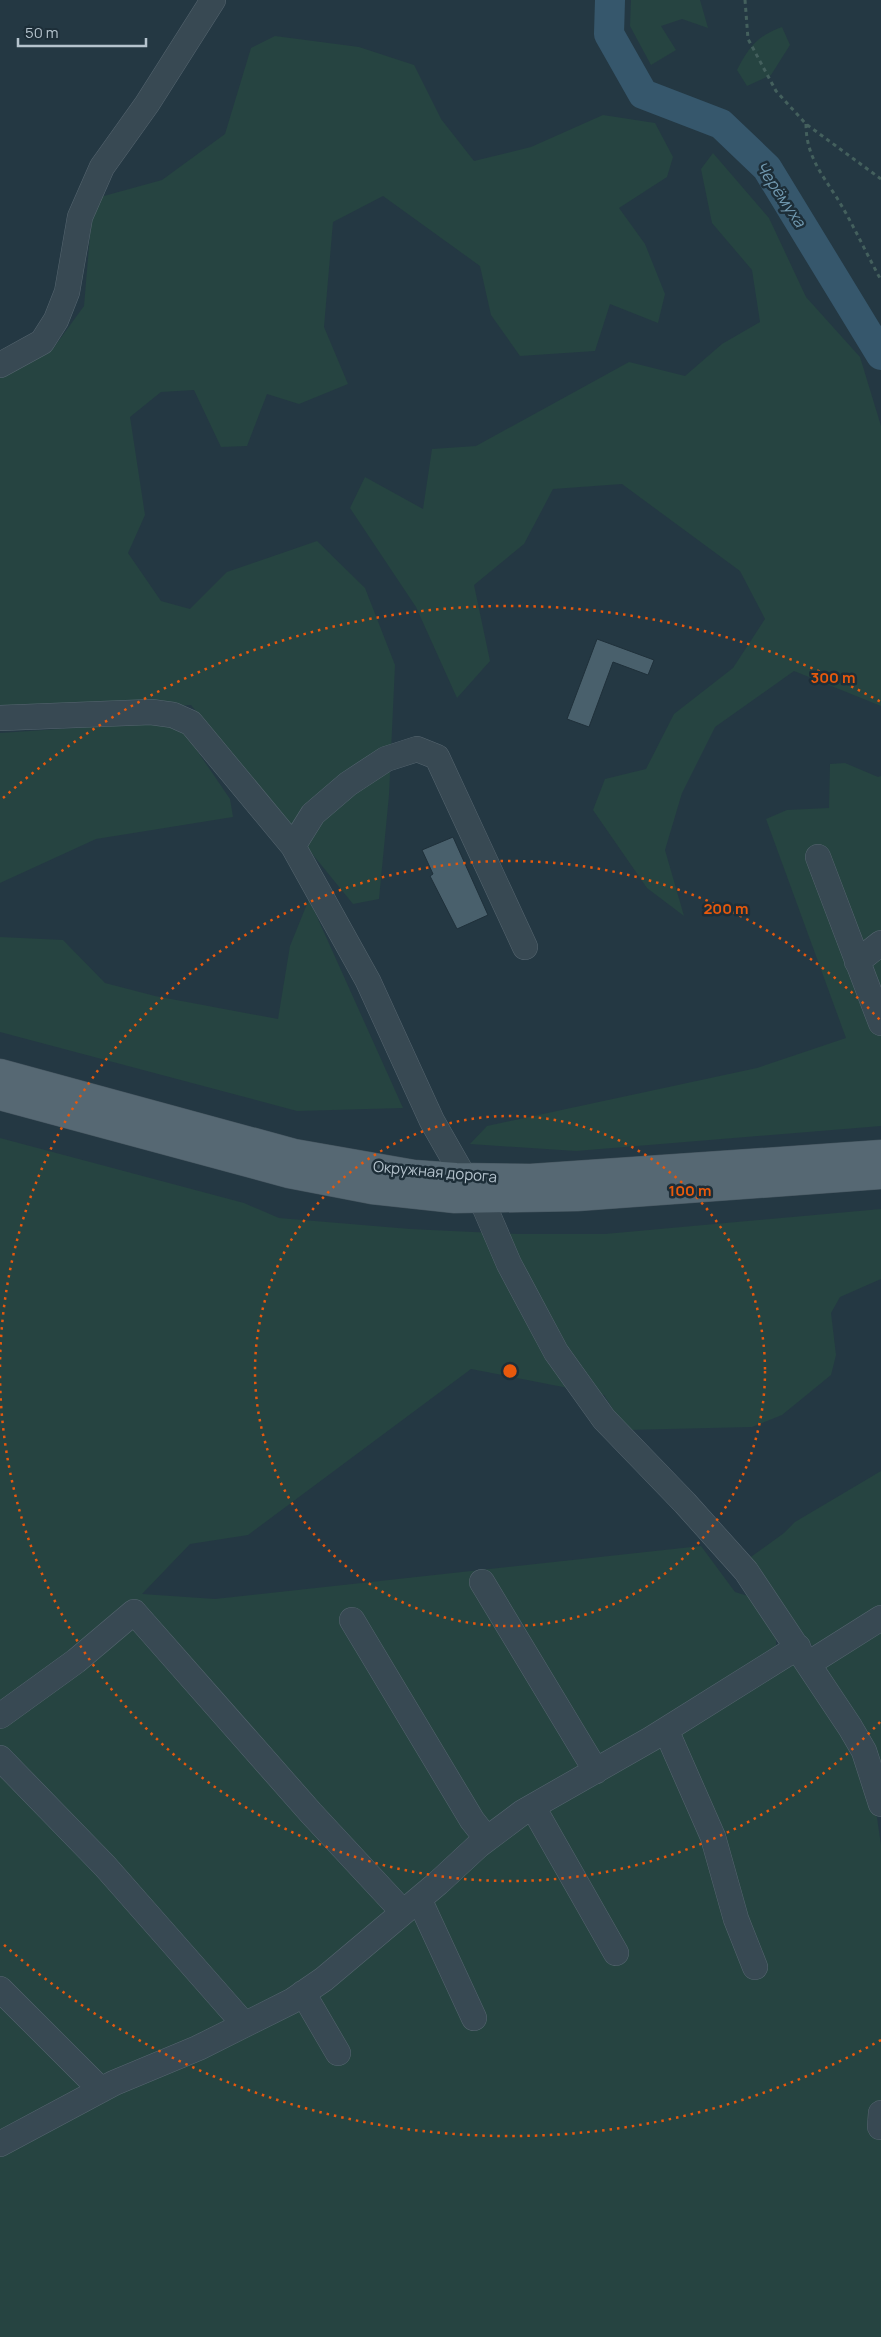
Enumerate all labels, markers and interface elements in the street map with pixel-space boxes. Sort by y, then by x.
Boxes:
scale bar [18,15,145,47]
text: 50 m [25,22,59,43]
water label: Черёмуха [751,157,812,232]
text: 300 m [811,667,855,688]
text: 200 m [703,898,749,919]
street label: Окружная дорога [372,1156,498,1187]
text: 100 m [669,1180,711,1201]
centre of rings [501,1362,519,1380]

